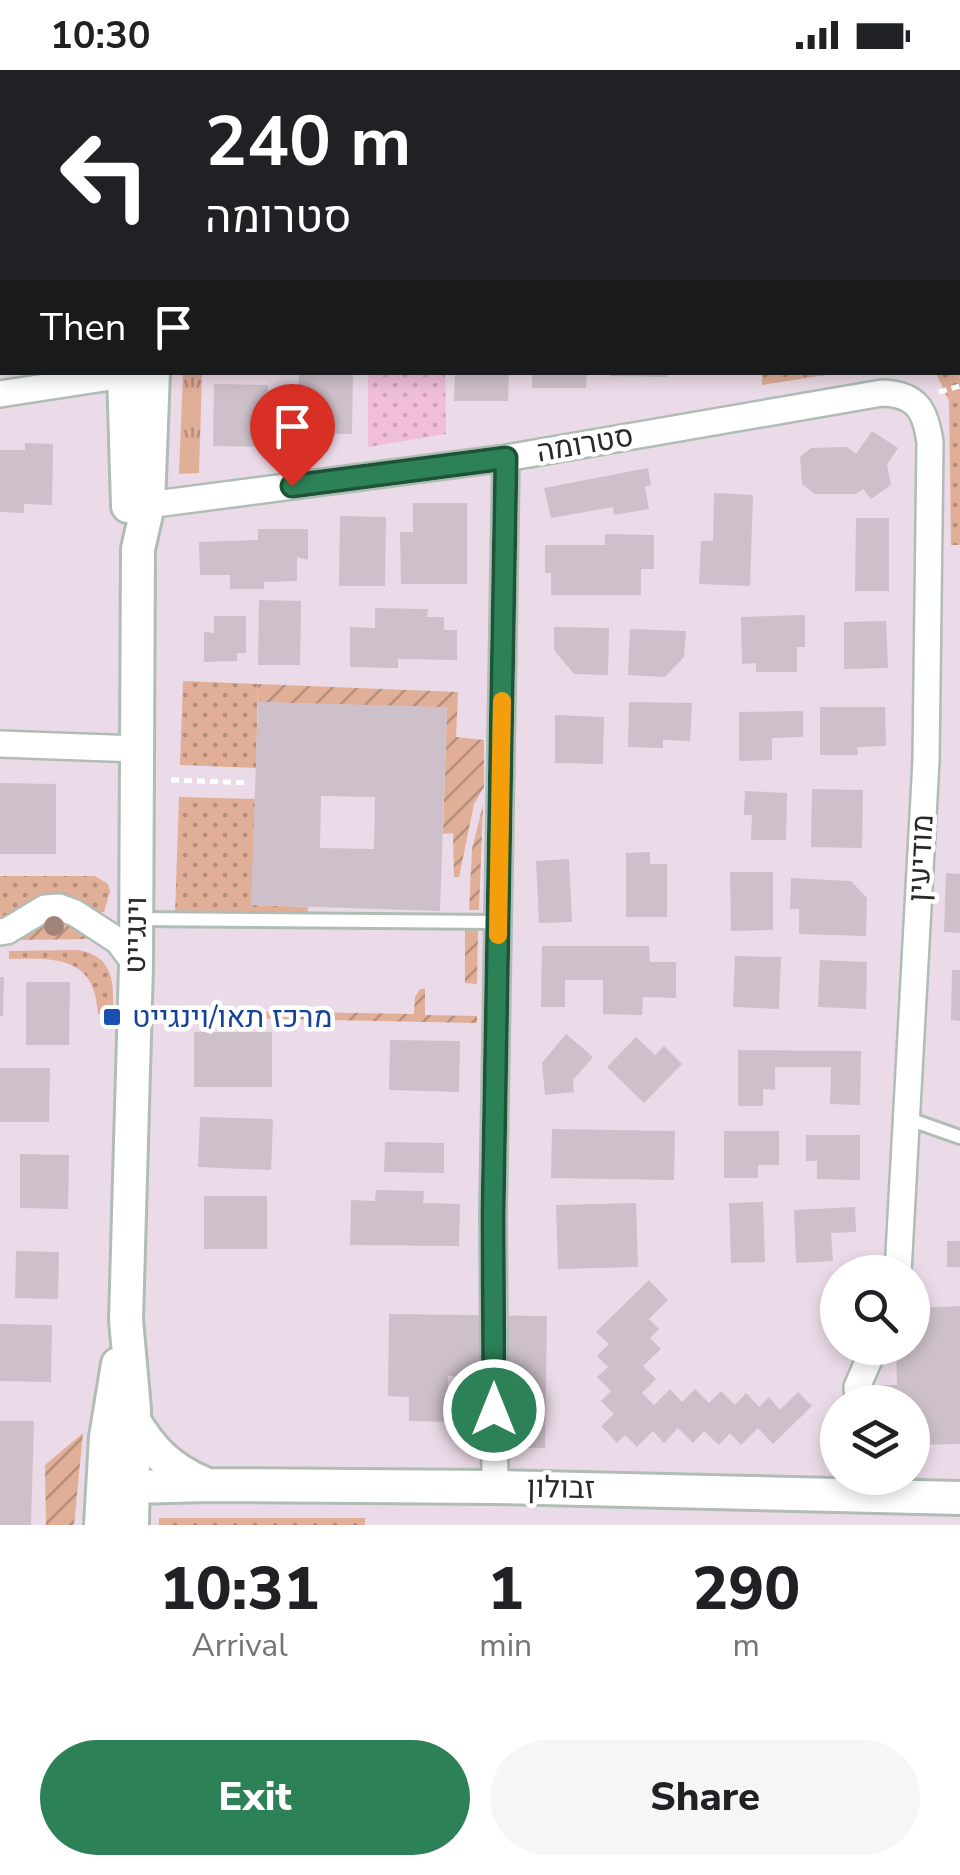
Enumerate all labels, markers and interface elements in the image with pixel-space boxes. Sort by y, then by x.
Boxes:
text: 10:30 [50,10,151,61]
text: 240 m [205,94,411,190]
icon: left [40,110,170,240]
text: סטרומה [205,187,352,248]
icon: arrive [146,300,201,355]
text: Then [40,302,126,353]
pin [250,384,335,487]
icon: arrive [265,399,320,454]
street label: סטרומה [533,415,637,473]
street label: מודיעין [898,813,944,903]
street label: וינגייט [115,896,157,974]
place label: מרכז תאו/וינגייט [132,997,333,1038]
marker: מרכז תאו/וינגייט [101,1006,123,1028]
map controls [820,1255,930,1495]
button: search [820,1255,930,1365]
position arrow [442,1358,546,1462]
button: layers [820,1385,930,1495]
street label: זבולון [527,1467,595,1509]
text: 10:31 [160,1548,319,1630]
text: 1 [488,1548,524,1630]
text: 290 [692,1548,800,1630]
text: Arrival [192,1624,288,1667]
text: min [479,1624,532,1667]
text: m [732,1624,760,1667]
button: Exit [40,1740,470,1855]
button: Share [490,1740,920,1855]

